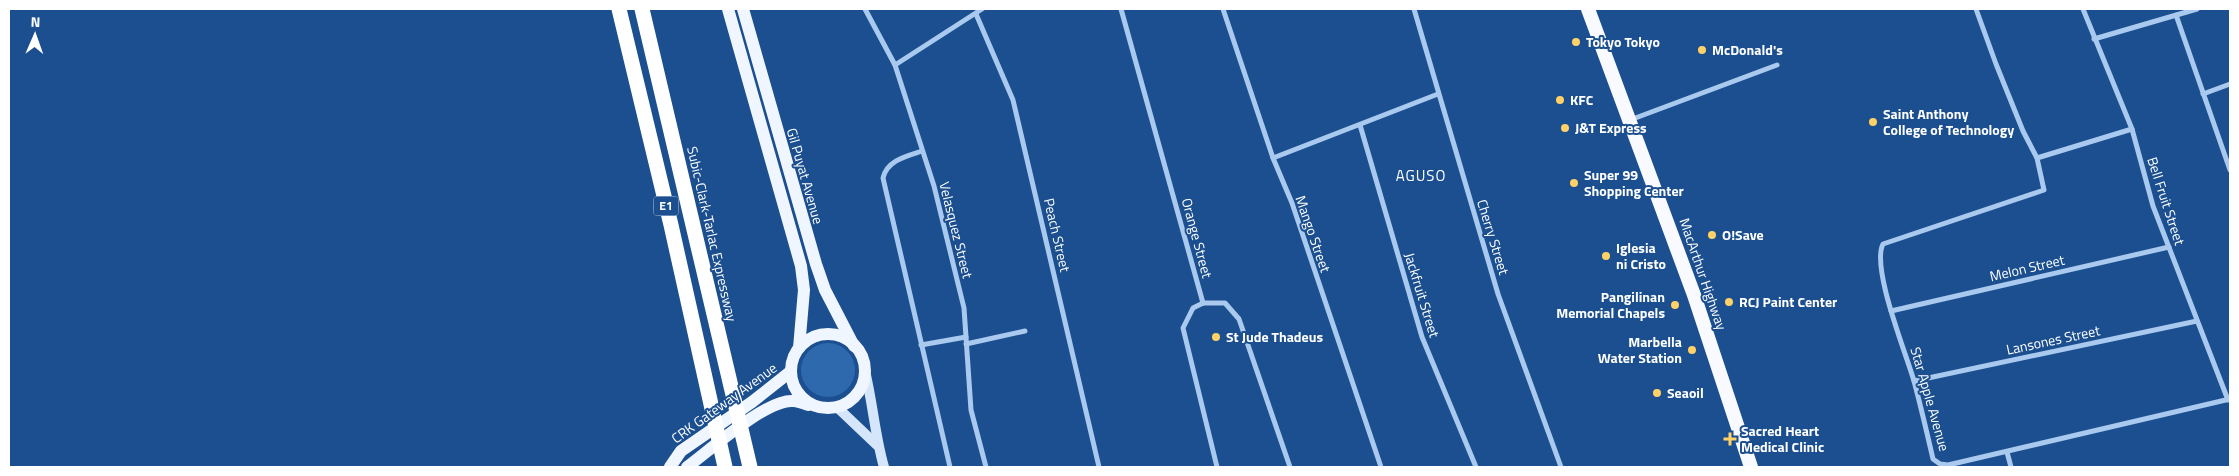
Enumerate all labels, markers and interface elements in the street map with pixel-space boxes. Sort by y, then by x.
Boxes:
north arrow [10,10,60,60]
text: N [30,11,41,32]
place label: Tokyo Tokyo [1586,31,1660,52]
marker: Tokyo Tokyo [1570,36,1582,48]
place label: McDonald's [1712,39,1783,60]
marker: McDonald's [1696,44,1708,56]
place label: KFC [1570,89,1594,110]
marker: KFC [1554,94,1566,106]
place label: Saint Anthony College of Technology [1883,103,2014,140]
marker: Saint Anthony College of Technology [1867,116,1879,128]
place label: J&T Express [1575,117,1647,138]
marker: J&T Express [1559,122,1571,134]
street label: Gil Puyat Avenue [782,125,829,226]
street label: Subic-Clark-Tarlac Expressway [682,144,743,324]
street label: Bell Fruit Street [2142,154,2191,248]
district label: AGUSO [1396,164,1446,187]
place label: Super 99 Shopping Center [1584,164,1684,201]
marker: Super 99 Shopping Center [1568,177,1580,189]
street label: Velasquez Street [934,179,979,280]
street label: Mango Street [1291,193,1336,275]
street label: Peach Street [1039,196,1076,274]
street label: Orange Street [1177,196,1218,280]
road number: E1 [654,197,678,216]
street label: Cherry Street [1472,197,1515,277]
street label: MacArthur Highway [1674,215,1733,333]
place label: O!Save [1722,224,1764,245]
marker: O!Save [1706,229,1718,241]
place label: Iglesia ni Cristo [1616,237,1666,274]
street label: Melon Street [1987,249,2066,286]
street label: Jackfruit Street [1400,250,1445,340]
marker: Iglesia ni Cristo [1600,250,1612,262]
place label: Pangilinan Memorial Chapels [1556,286,1665,323]
place label: RCJ Paint Center [1739,291,1837,312]
marker: RCJ Paint Center [1723,296,1735,308]
marker: Pangilinan Memorial Chapels [1669,299,1681,311]
street label: Lansones Street [2004,319,2102,360]
place label: St Jude Thadeus [1226,326,1323,347]
marker: St Jude Thadeus [1210,331,1222,343]
place label: Marbella Water Station [1598,331,1682,368]
marker: Marbella Water Station [1686,344,1698,356]
street label: Star Apple Avenue [1906,344,1955,453]
street label: CRK Gateway Avenue [667,357,781,448]
place label: Seaoil [1667,382,1704,403]
marker: Seaoil [1651,387,1663,399]
place label: Sacred Heart Medical Clinic [1741,420,1824,457]
marker: Sacred Heart Medical Clinic [1723,432,1737,446]

